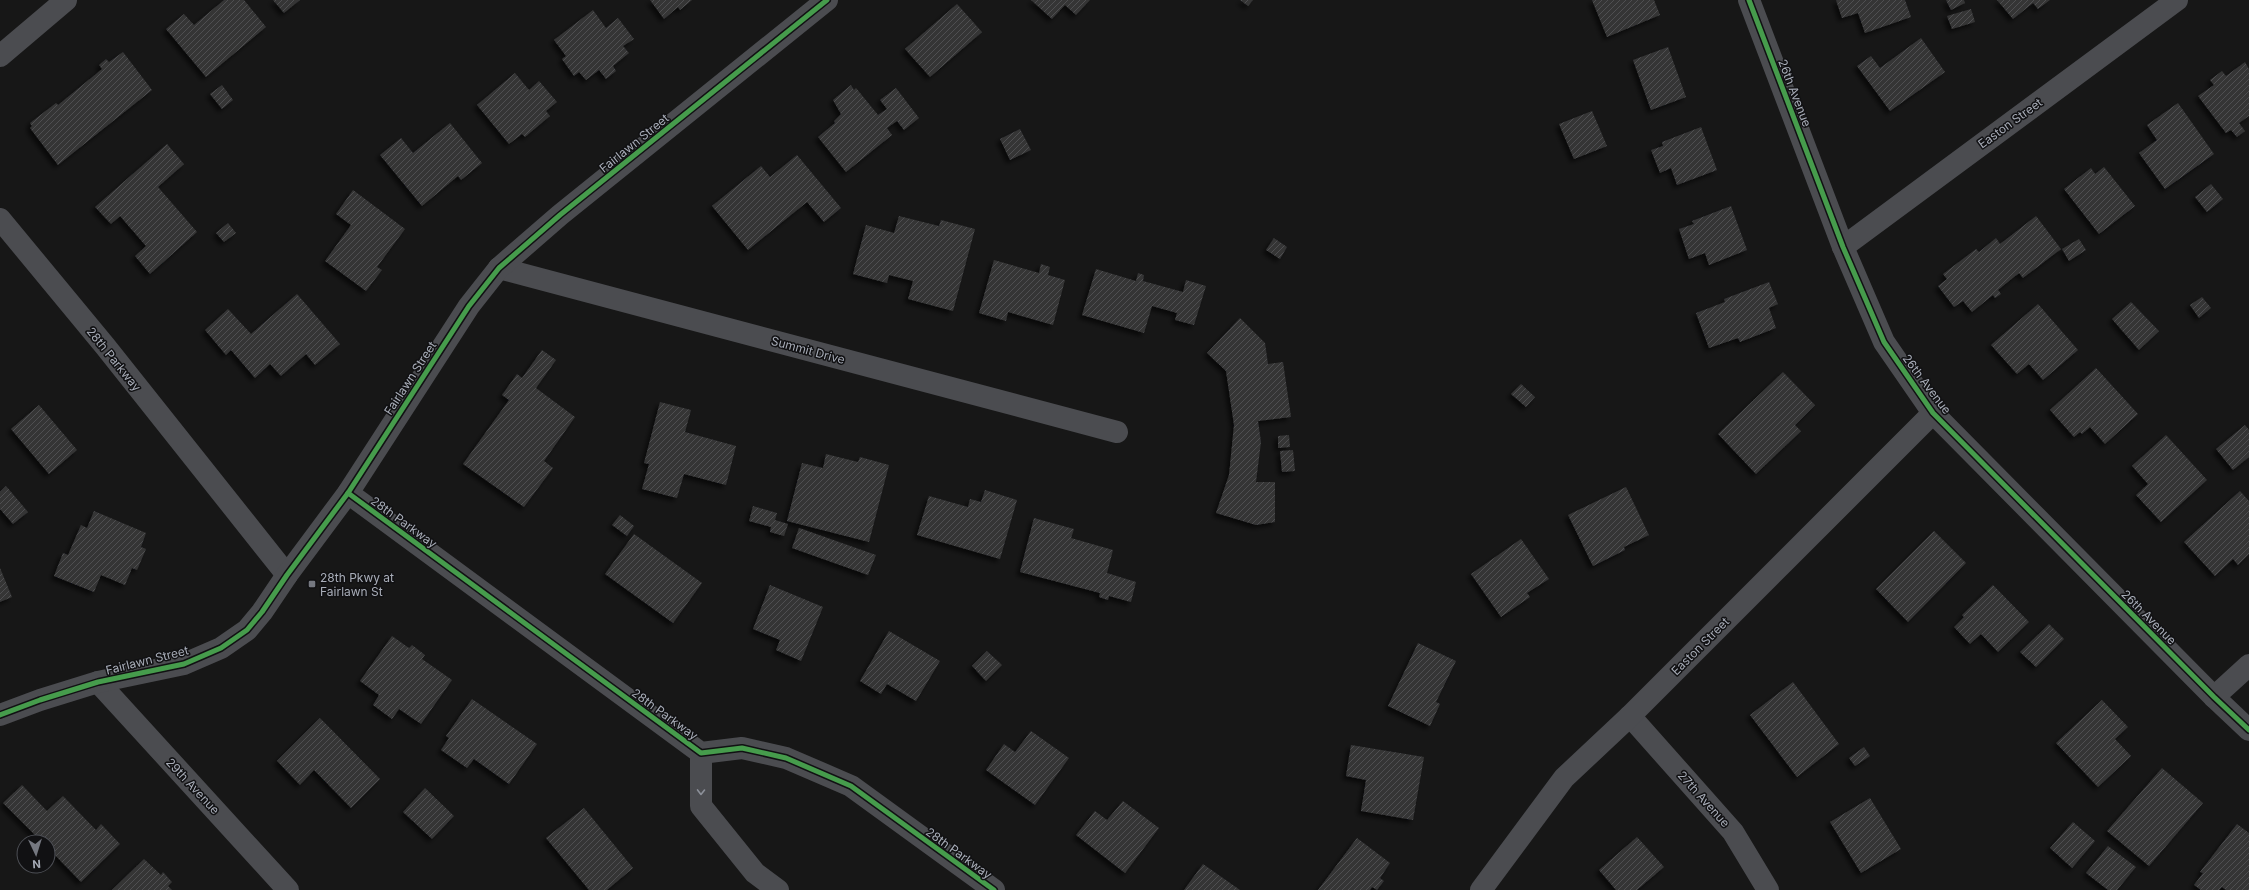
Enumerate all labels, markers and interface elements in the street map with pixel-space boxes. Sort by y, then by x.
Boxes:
street label: 26th Avenue [1775,57,1815,129]
street label: Easton Street [1975,95,2045,151]
street label: Fairlawn Street [596,110,672,176]
street label: 28th Parkway [84,324,145,394]
street label: Summit Drive [769,333,847,367]
street label: Fairlawn Street [381,338,439,418]
street label: 26th Avenue [1900,351,1954,417]
street label: 28th Parkway [368,493,440,551]
place label: 28th Pkwy at Fairlawn St [320,570,394,599]
marker: 28th Pkwy at Fairlawn St [307,579,317,589]
street label: 26th Avenue [2118,586,2180,648]
street label: Easton Street [1668,614,1732,678]
street label: Fairlawn Street [104,642,190,678]
street label: 28th Parkway [629,685,701,743]
street label: 29th Avenue [163,755,223,817]
street label: 27th Avenue [1675,768,1733,830]
one-way arrow [697,789,705,795]
street label: 28th Parkway [923,824,995,882]
north arrow [16,834,56,874]
text: N [32,857,41,871]

